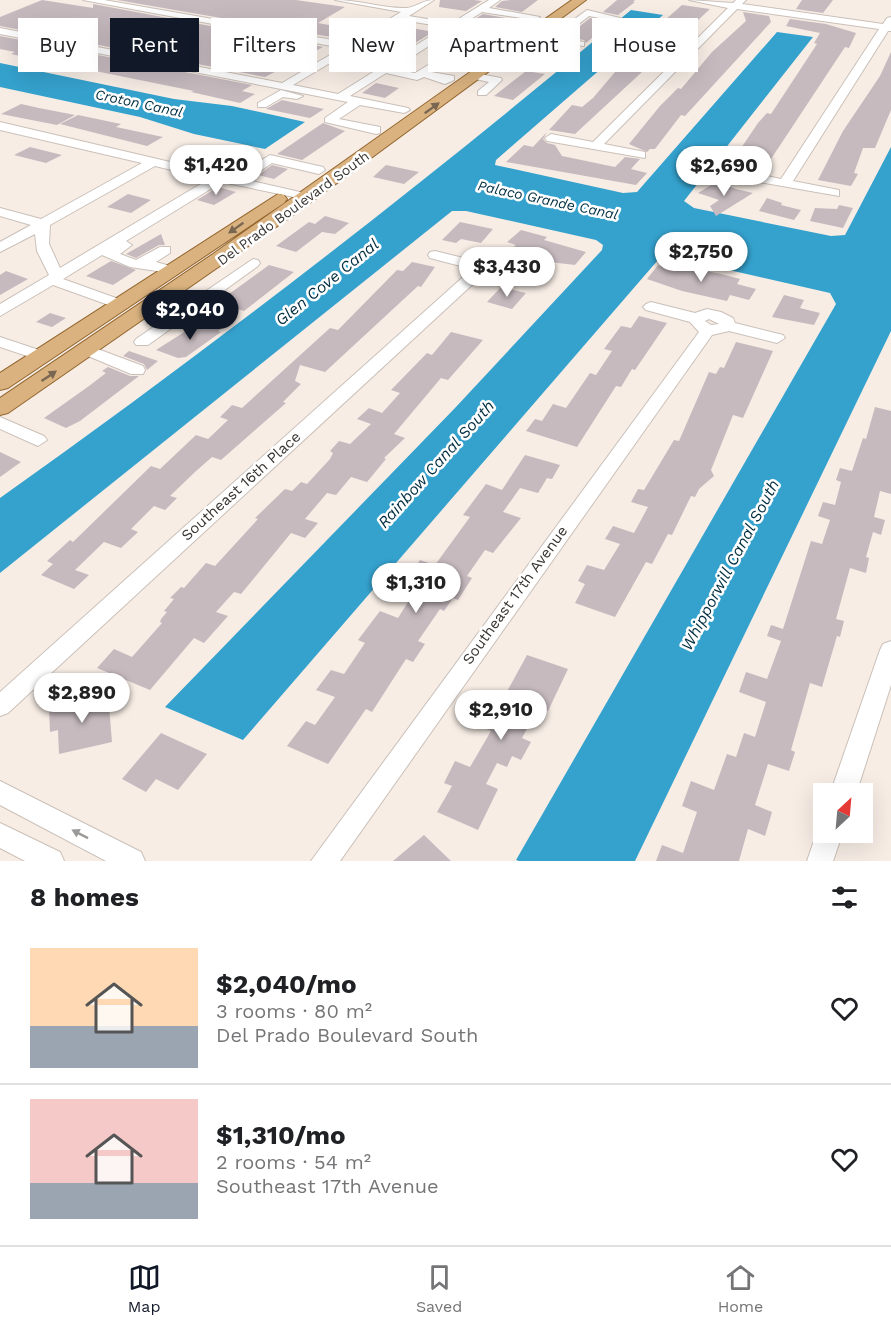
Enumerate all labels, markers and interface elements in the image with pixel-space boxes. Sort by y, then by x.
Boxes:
chip: Buy [18,18,98,72]
chip: Rent [110,18,199,72]
chip: Filters [211,18,317,72]
chip: New [329,18,416,72]
chip: Apartment [428,18,580,72]
chip: House [592,18,698,72]
water label: Croton Canal [94,86,184,120]
one-way arrow [425,102,440,114]
pin: $1,420 [167,145,265,196]
pin: $2,690 [675,146,773,197]
street label: Del Prado Boulevard South [214,148,372,268]
text: $1,420 [184,152,248,176]
text: $2,690 [690,153,758,177]
water label: Palaco Grande Canal [476,177,620,223]
one-way arrow [228,222,244,233]
pin: $2,750 [652,232,750,283]
water label: Glen Cove Canal [271,234,383,330]
text: $2,750 [669,239,733,263]
pin: $3,430 [458,247,556,298]
text: $3,430 [473,254,541,278]
pin: $2,040 [141,290,239,341]
text: $2,040 [155,297,225,321]
one-way arrow [41,371,57,382]
water label: Rainbow Canal South [374,396,498,532]
street label: Southeast 16th Place [178,428,304,544]
water label: Whipporwill Canal South [677,476,783,654]
street label: Southeast 17th Avenue [459,522,571,668]
pin: $1,310 [367,563,465,614]
text: $1,310 [386,570,446,594]
pin: $2,890 [33,673,131,724]
text: $2,890 [48,680,116,704]
pin: $2,910 [452,690,550,741]
text: $2,910 [469,697,533,721]
north arrow [813,783,873,843]
map controls [813,783,873,843]
one-way arrow [72,829,89,839]
icon: filters [828,881,861,914]
text: 8 homes [30,882,139,912]
text: $2,040/mo [216,969,356,999]
icon: home [78,972,150,1044]
icon: heart [828,992,861,1025]
text: 3 rooms · 80 m² [216,999,372,1023]
text: Del Prado Boulevard South [216,1023,478,1047]
text: $1,310/mo [216,1120,346,1150]
icon: home [78,1123,150,1195]
icon: heart [828,1143,861,1176]
text: 2 rooms · 54 m² [216,1150,371,1174]
text: Southeast 17th Avenue [216,1174,439,1198]
tab: Map [128,1261,161,1316]
tab: Saved [416,1261,462,1316]
tab: Home [718,1261,763,1316]

